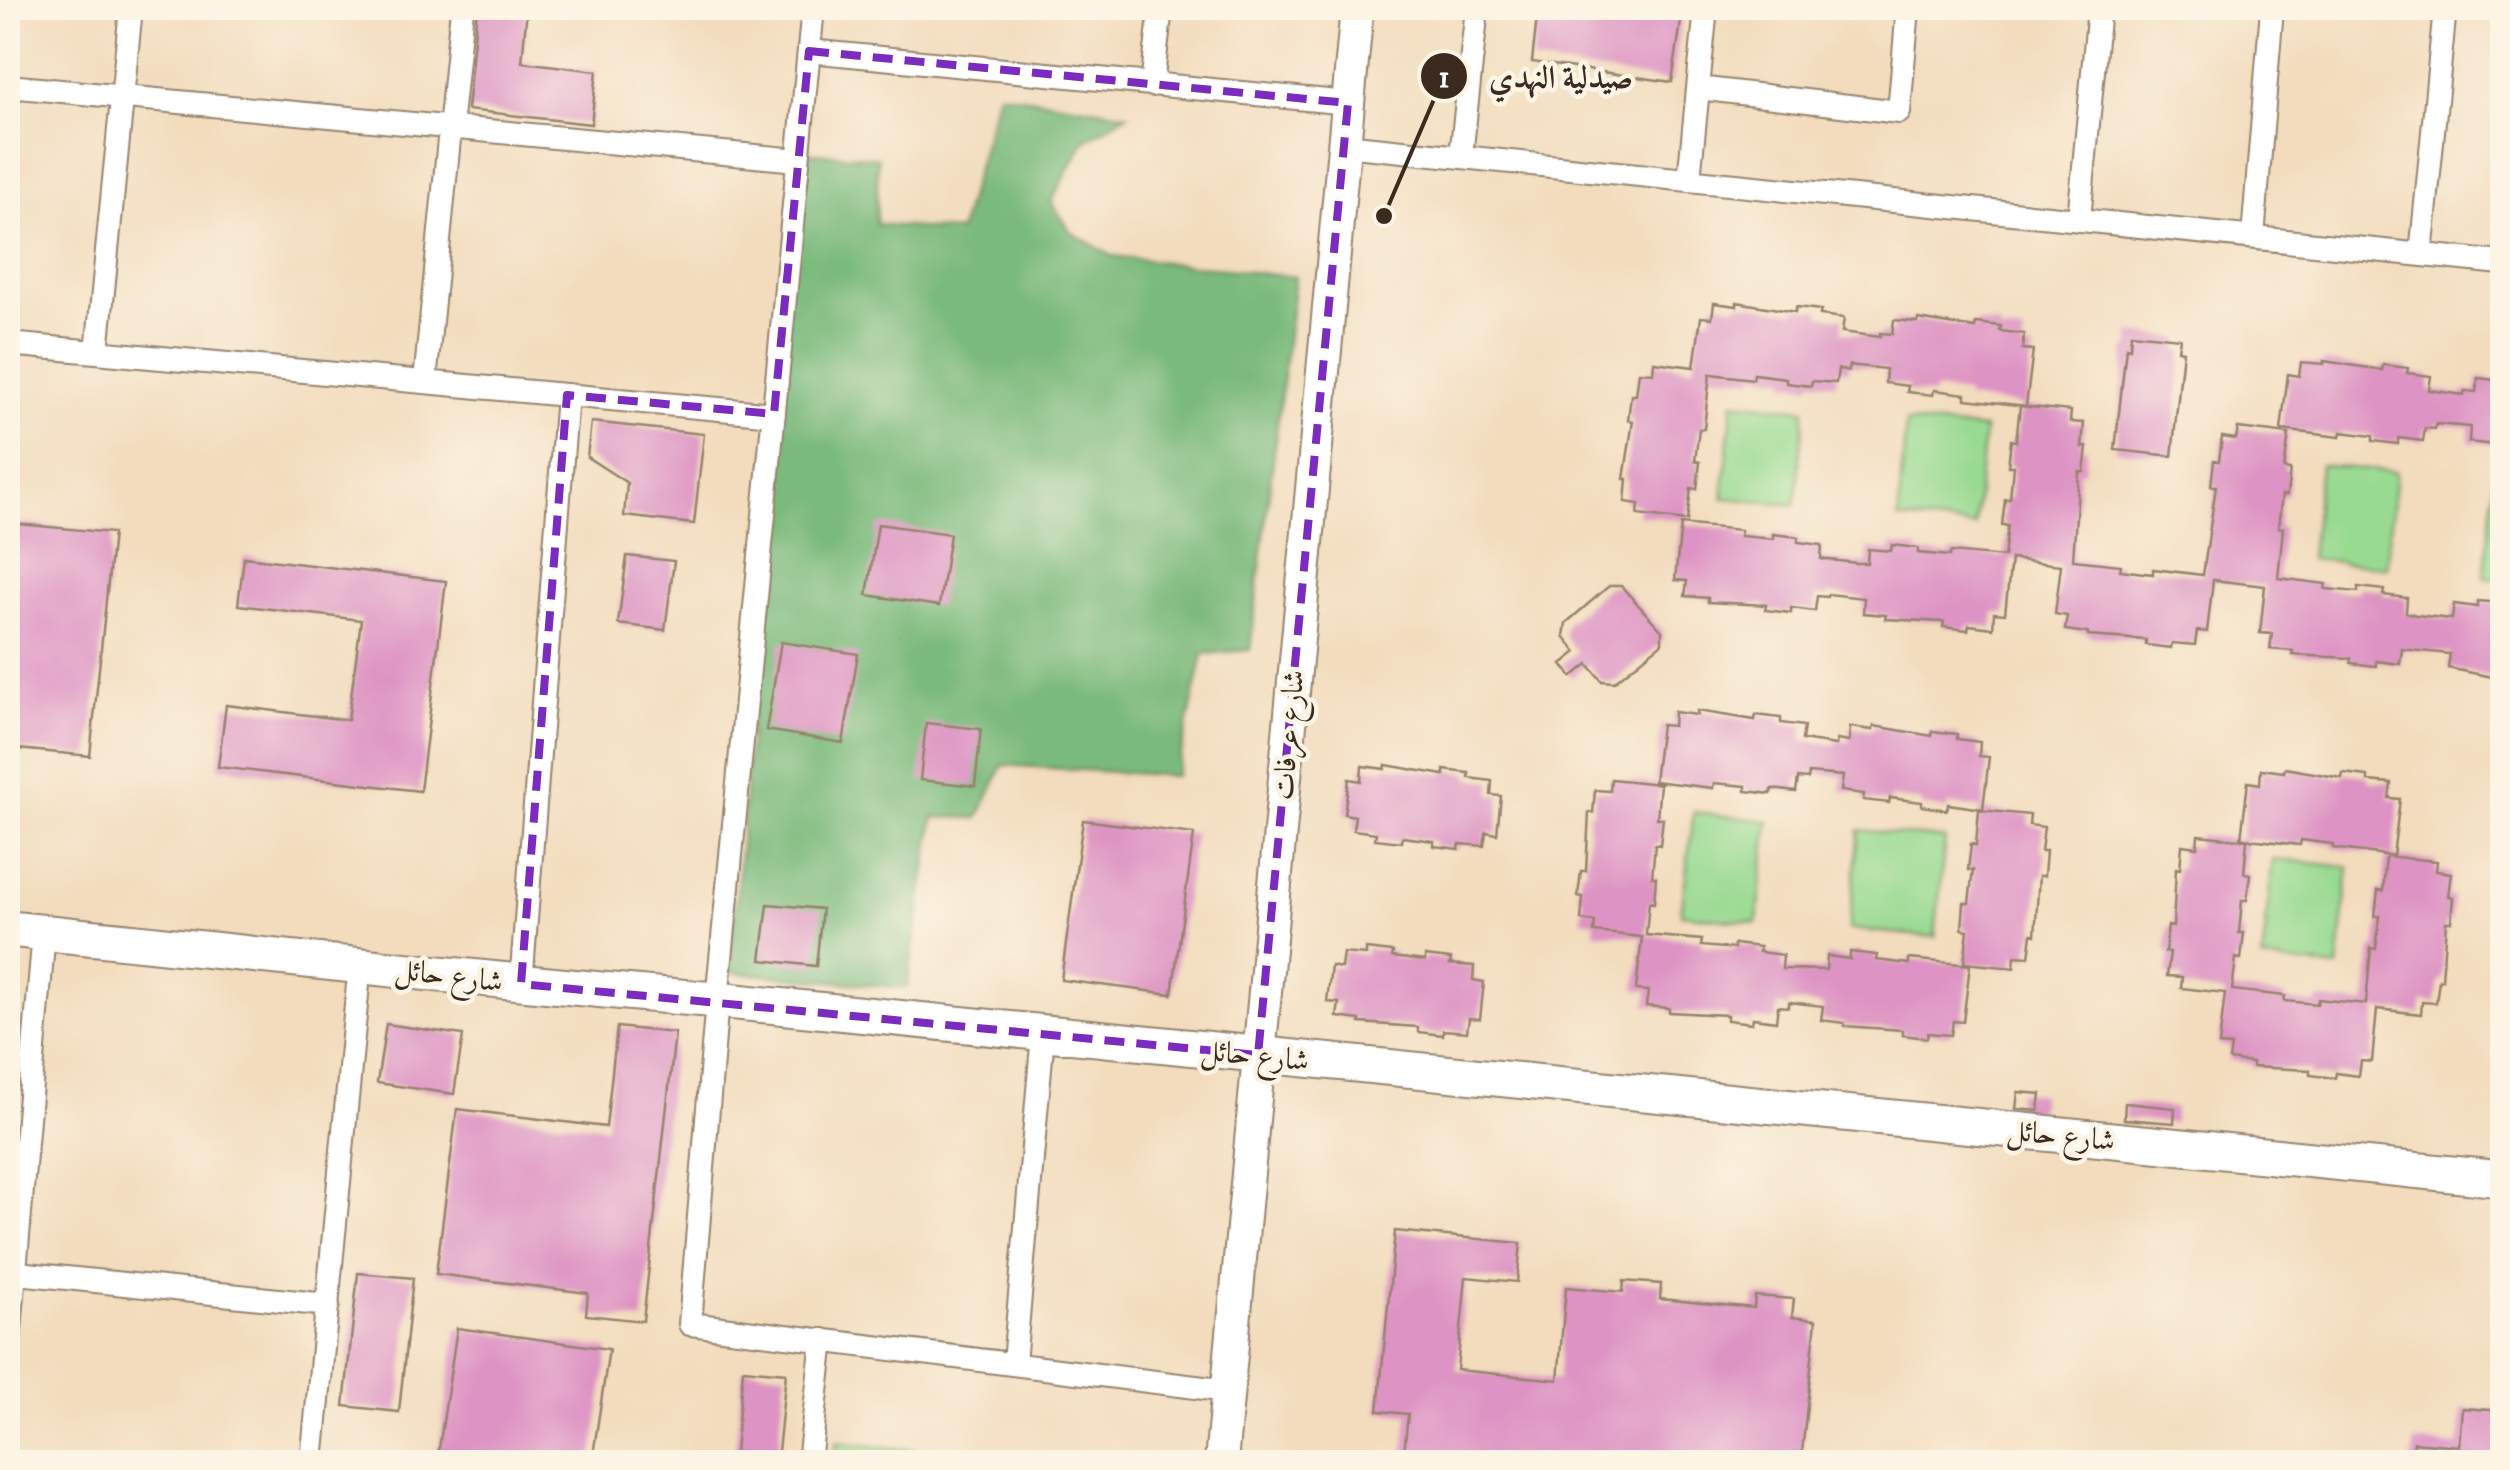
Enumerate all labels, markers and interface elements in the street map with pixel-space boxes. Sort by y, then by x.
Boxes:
callout: صيدلية النهدي [1419,45,1653,107]
text: صيدلية النهدي [1489,59,1633,103]
text: 1 [1438,60,1450,97]
street label: شارع عرفات [1265,669,1319,802]
street label: شارع حائل [392,952,505,1006]
street label: شارع حائل [1198,1032,1311,1086]
street label: شارع حائل [2004,1112,2117,1166]

